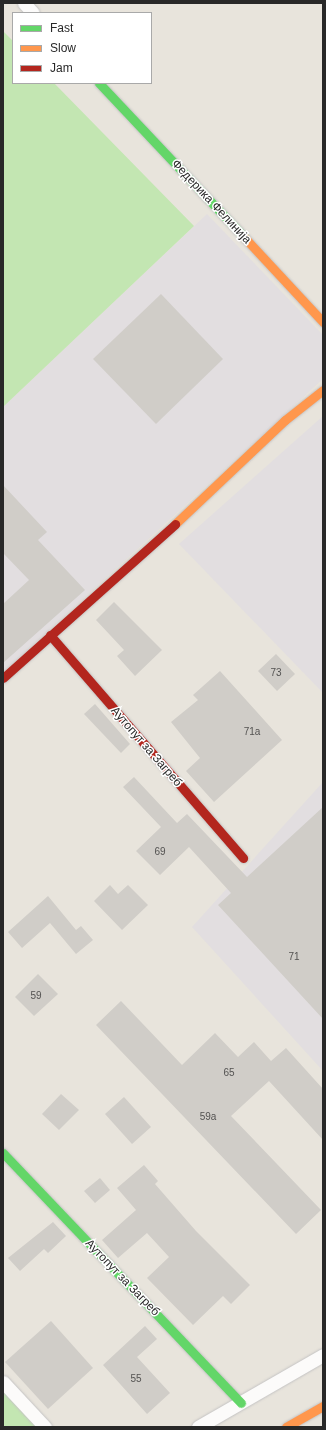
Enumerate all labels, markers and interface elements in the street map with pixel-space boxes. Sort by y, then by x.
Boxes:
legend [12,12,152,84]
text: Fast [50,21,73,35]
text: Slow [50,41,76,55]
text: Jam [50,61,73,75]
street label: Федерика Фелинија [168,157,254,247]
house number: 73 [270,667,282,679]
street label: Аутопут за Загреб [107,704,185,790]
house number: 71a [244,726,260,738]
house number: 69 [154,846,166,858]
house number: 71 [288,951,300,963]
house number: 59 [30,990,42,1002]
house number: 65 [223,1067,235,1079]
house number: 59a [200,1111,216,1123]
street label: Аутопут за Загреб [82,1237,162,1319]
house number: 55 [130,1373,142,1385]

